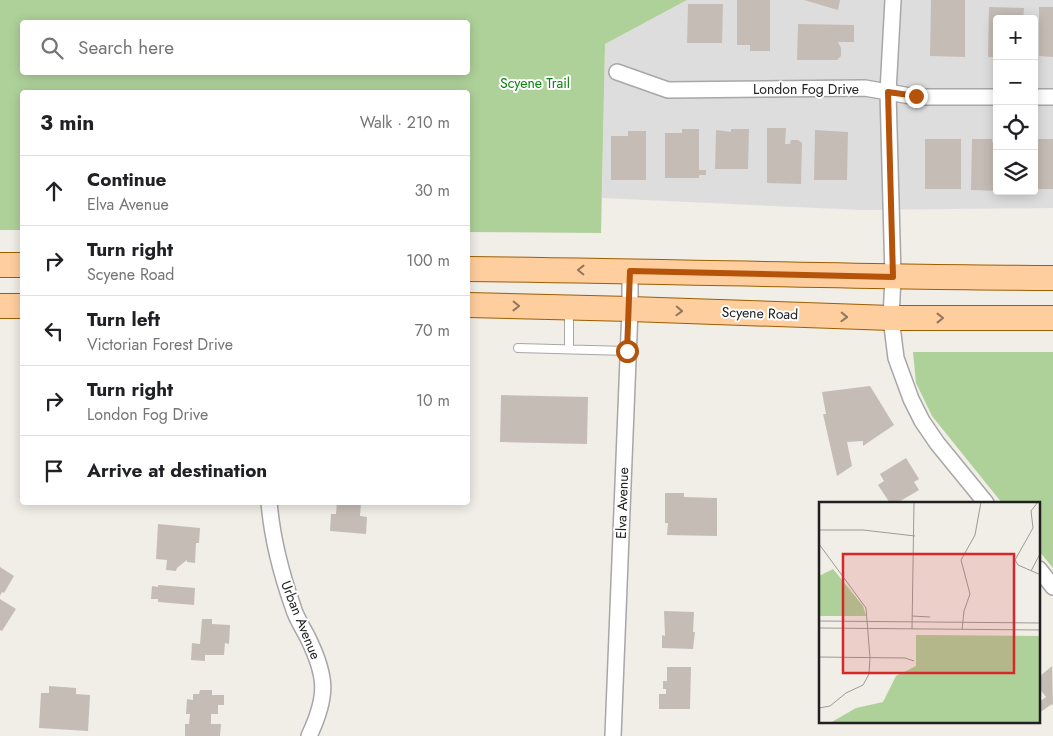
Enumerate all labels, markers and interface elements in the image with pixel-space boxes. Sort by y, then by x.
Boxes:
map controls [993,15,1038,195]
button: + [993,15,1038,60]
search box [20,20,470,75]
icon: search [38,34,66,62]
text: Search here [78,34,174,61]
button: − [993,60,1038,105]
park label: Scyene Trail [500,73,570,93]
street label: London Fog Drive [753,79,859,99]
route end [905,85,928,108]
button: locate [993,105,1038,150]
text: 3 min [40,108,94,138]
text: Walk · 210 m [360,111,450,134]
button: layers [993,150,1038,195]
text: Continue [87,166,166,193]
icon: ahead [40,177,68,205]
text: 30 m [414,179,450,202]
text: Elva Avenue [87,193,169,216]
text: Turn right [87,236,173,263]
icon: right [40,247,68,275]
text: 100 m [406,249,450,272]
text: Scyene Road [87,263,174,286]
one-way arrow [577,265,584,275]
one-way arrow [512,301,520,312]
street label: Scyene Road [721,302,799,324]
one-way arrow [675,305,683,316]
text: Turn left [87,306,160,333]
one-way arrow [841,311,849,322]
one-way arrow [936,313,944,323]
icon: left [40,317,68,345]
text: 70 m [415,319,450,342]
text: Victorian Forest Drive [87,333,233,356]
route start [616,340,639,363]
text: Turn right [87,376,173,403]
icon: right [40,387,68,415]
text: 10 m [416,389,450,412]
text: London Fog Drive [87,403,208,426]
icon: arrive [40,457,68,485]
text: Arrive at destination [87,457,267,484]
street label: Elva Avenue [611,467,633,539]
inset map [819,502,1040,724]
street label: Urban Avenue [276,578,326,662]

